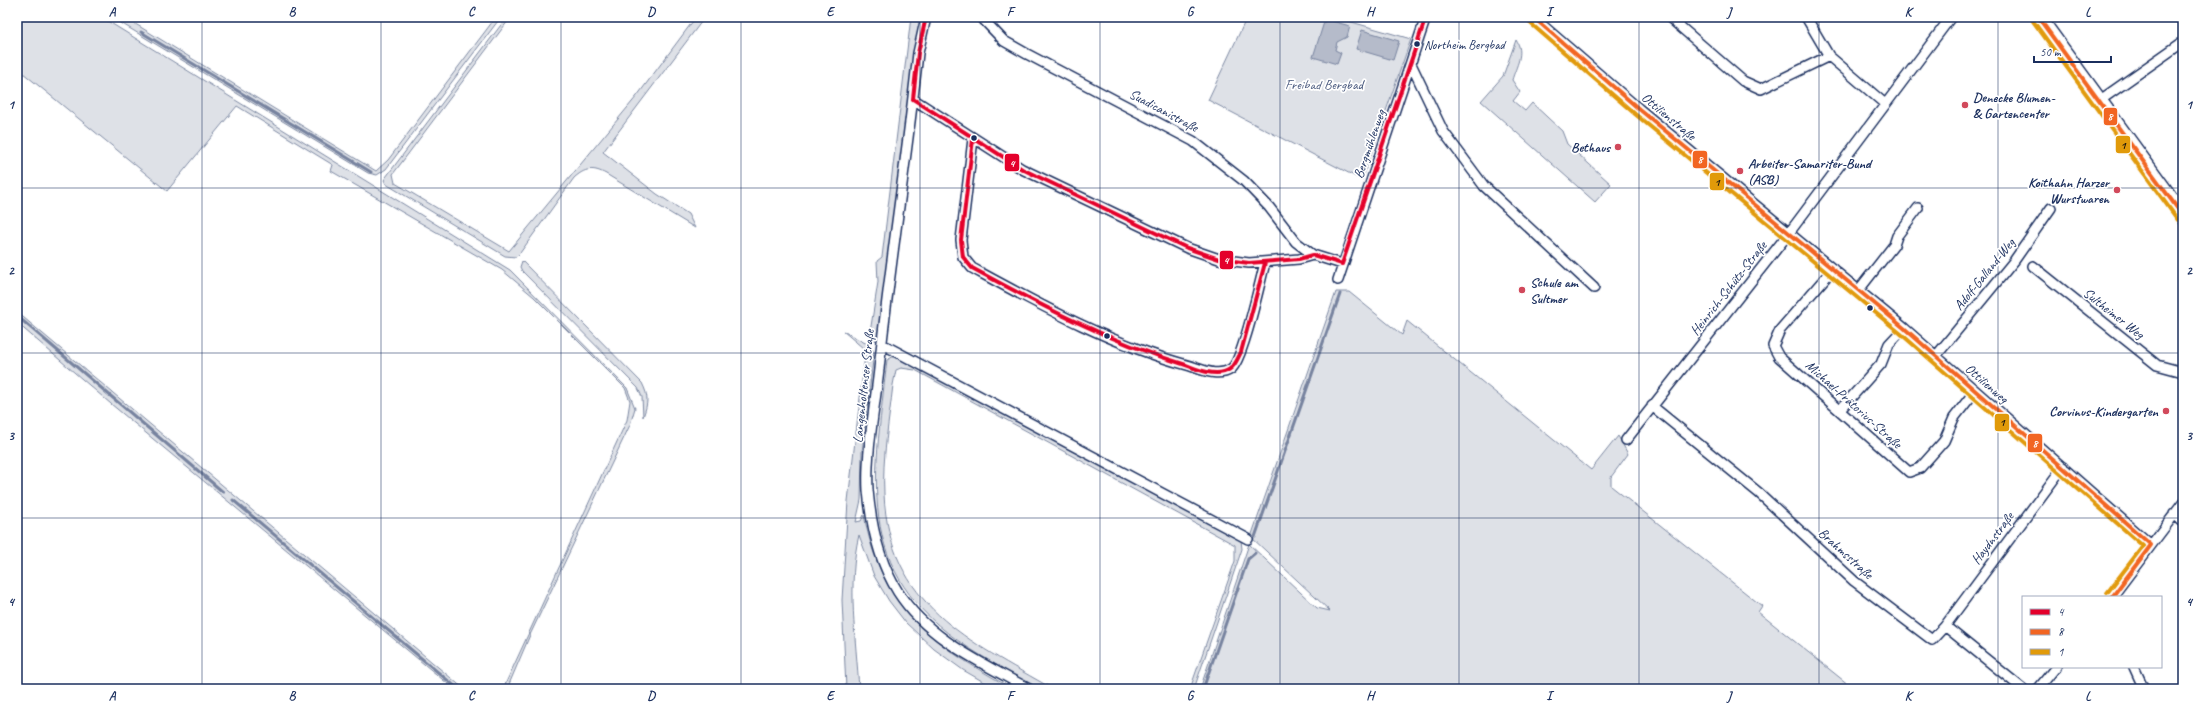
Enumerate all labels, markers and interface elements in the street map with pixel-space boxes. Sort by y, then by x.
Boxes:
text: A [109,4,117,20]
text: B [289,4,297,20]
text: C [468,4,476,20]
text: D [647,4,656,20]
text: E [827,4,836,20]
text: F [1007,4,1016,20]
text: G [1187,4,1195,20]
text: H [1366,4,1376,20]
text: I [1546,4,1555,20]
text: J [1726,4,1733,20]
text: K [1905,4,1915,20]
text: L [2085,4,2092,20]
place label: Northeim Bergbad [1424,37,1506,53]
scale bar [2034,38,2111,64]
marker: Northeim Bergbad [1412,39,1422,49]
text: 50 m [2040,44,2062,60]
park label: Freibad Bergbad [1285,76,1366,93]
street label: Suadicanistraße [1126,85,1202,136]
street label: Ottilienstraße [1638,89,1700,145]
place label: Denecke Blumen- & Gartencenter [1973,89,2056,122]
text: 1 [8,97,16,113]
text: 1 [2186,97,2194,113]
marker: Denecke Blumen- & Gartencenter [1960,100,1970,110]
street label: Bergmühlenweg [1350,107,1389,181]
line badge: 8 [2103,107,2118,126]
text: 8 [2108,109,2115,123]
unlabelled marker [969,133,979,143]
line badge: 1 [2115,135,2131,154]
text: 1 [2121,138,2127,152]
place label: Bethaus [1571,139,1612,156]
marker: Bethaus [1613,142,1623,152]
line badge: 8 [1692,150,1708,169]
text: 8 [1698,152,1705,166]
line badge: 4 [1004,153,1020,172]
place label: Arbeiter-Samariter-Bund (ASB) [1748,155,1873,188]
text: 4 [1010,156,1017,170]
marker: Arbeiter-Samariter-Bund (ASB) [1735,166,1745,176]
line badge: 1 [1709,172,1725,191]
place label: Koithahn Harzer Wurstwaren [2028,174,2111,207]
text: 1 [1715,175,1721,189]
marker: Koithahn Harzer Wurstwaren [2112,185,2122,195]
street label: Adolf-Galland-Weg [1950,234,2019,314]
street label: Heinrich-Schütz-Straße [1686,237,1771,339]
line badge: 4 [1219,250,1234,270]
text: 4 [1224,253,1231,267]
text: 2 [8,263,15,279]
text: 2 [2186,263,2193,279]
place label: Schule am Sultmer [1530,274,1580,307]
street label: Sultheimer Weg [2080,284,2148,343]
marker: Schule am Sultmer [1517,285,1527,295]
unlabelled marker [1865,303,1875,313]
street label: Langenholtenser Straße [849,327,878,444]
unlabelled marker [1102,331,1112,341]
street label: Michael-Prätorius-Straße [1802,357,1906,453]
street label: Ottilienweg [1962,360,2013,407]
place label: Corvinus-Kindergarten [2049,403,2159,420]
marker: Corvinus-Kindergarten [2161,406,2171,416]
line badge: 1 [1994,413,2010,432]
text: 1 [2000,415,2006,429]
text: 3 [8,428,15,444]
text: 3 [2186,428,2193,444]
line badge: 8 [2027,433,2043,453]
text: 8 [2033,436,2040,450]
street label: Haydnstraße [1967,508,2018,568]
street label: Brahmsstraße [1815,524,1878,583]
text: 4 [8,594,16,610]
text: 4 [2186,594,2194,610]
legend [2022,596,2162,668]
text: 4 [2058,604,2065,620]
text: 8 [2058,624,2065,640]
text: 1 [2058,644,2064,660]
text: A [109,688,117,704]
text: B [289,688,297,704]
text: C [468,688,476,704]
text: D [647,688,656,704]
text: E [827,688,836,704]
text: F [1007,688,1016,704]
text: G [1187,688,1195,704]
text: H [1366,688,1376,704]
text: I [1546,688,1555,704]
text: J [1726,688,1733,704]
text: K [1905,688,1915,704]
text: L [2085,688,2092,704]

